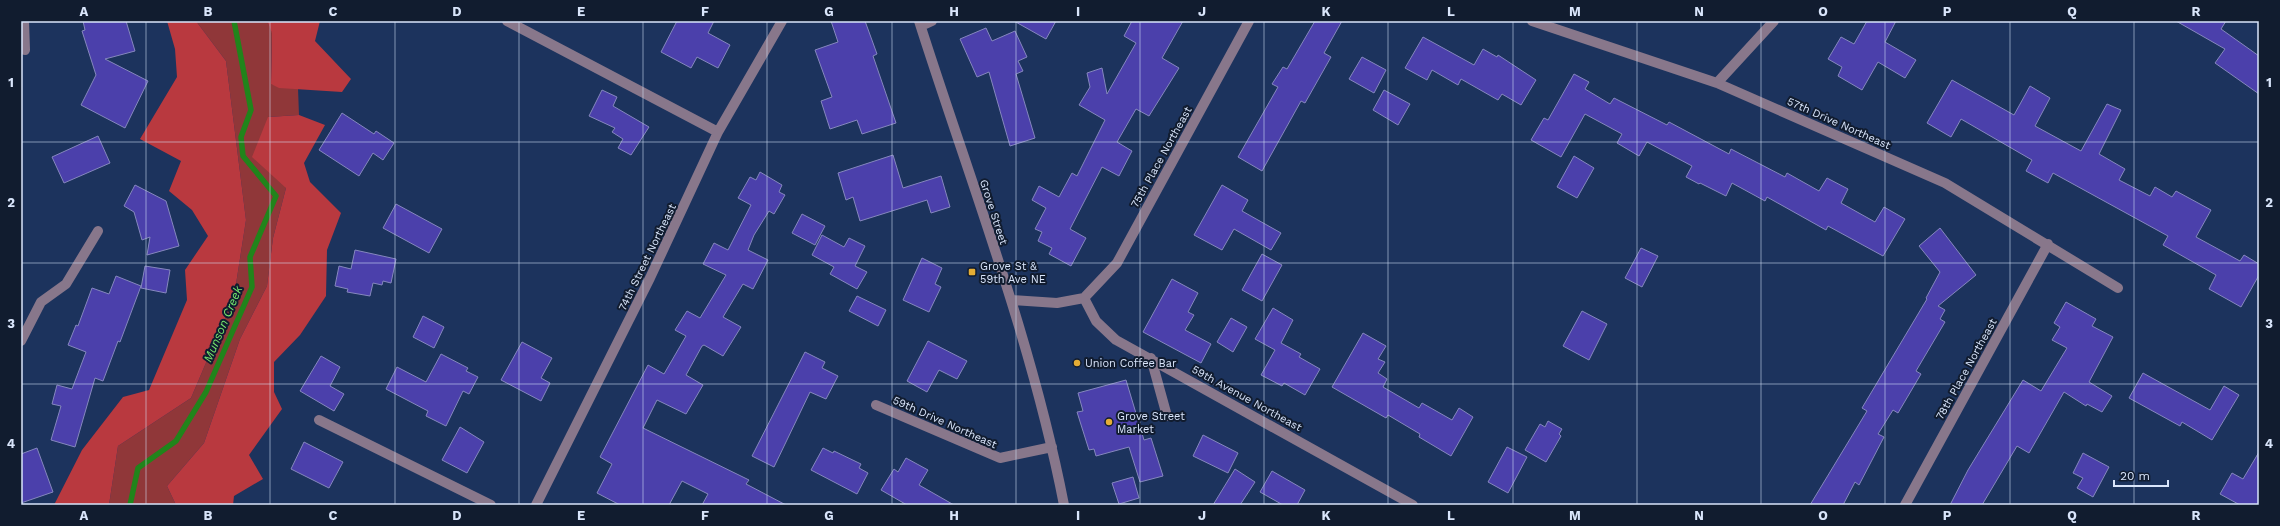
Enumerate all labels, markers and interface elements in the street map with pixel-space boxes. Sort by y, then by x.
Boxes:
text: A [80,4,89,19]
text: B [204,4,213,19]
text: C [329,4,338,19]
text: D [452,4,462,19]
text: E [577,4,585,19]
text: F [701,4,709,19]
text: G [824,4,834,19]
text: H [949,4,959,19]
text: I [1076,4,1080,19]
text: J [1198,4,1206,19]
text: K [1321,4,1331,19]
text: L [1447,4,1455,19]
text: M [1569,4,1581,19]
text: N [1694,4,1704,19]
text: O [1818,4,1828,19]
text: P [1943,4,1952,19]
text: Q [2067,4,2077,19]
text: R [2192,4,2201,19]
text: 1 [8,75,14,90]
text: 1 [2266,75,2272,90]
street label: 57th Drive Northeast [1785,95,1893,152]
street label: 75th Place Northeast [1128,104,1195,210]
street label: Grove Street [977,178,1010,247]
text: 2 [7,195,15,210]
text: 2 [2265,195,2273,210]
street label: 74th Street Northeast [616,201,679,313]
place label: Grove St & 59th Ave NE [980,260,1046,286]
marker: Grove St & 59th Ave NE [967,267,977,277]
water label: Munson Creek [201,283,246,364]
text: 3 [7,316,15,331]
street label: 78th Place Northeast [1933,316,2000,422]
text: 3 [2265,316,2273,331]
place label: Union Coffee Bar [1085,357,1177,370]
marker: Union Coffee Bar [1072,358,1082,368]
street label: 59th Avenue Northeast [1190,363,1304,434]
street label: 59th Drive Northeast [891,394,999,451]
place label: Grove Street Market [1117,410,1185,436]
marker: Grove Street Market [1104,417,1114,427]
text: 4 [7,436,16,451]
text: 4 [2265,436,2274,451]
scale bar [2114,462,2168,488]
text: 20 m [2120,469,2150,483]
text: A [80,508,89,523]
text: B [204,508,213,523]
text: C [329,508,338,523]
text: D [452,508,462,523]
text: E [577,508,585,523]
text: F [701,508,709,523]
text: G [824,508,834,523]
text: H [949,508,959,523]
text: I [1076,508,1080,523]
text: J [1198,508,1206,523]
text: K [1321,508,1331,523]
text: L [1447,508,1455,523]
text: M [1569,508,1581,523]
text: N [1694,508,1704,523]
text: O [1818,508,1828,523]
text: P [1943,508,1952,523]
text: Q [2067,508,2077,523]
text: R [2192,508,2201,523]

